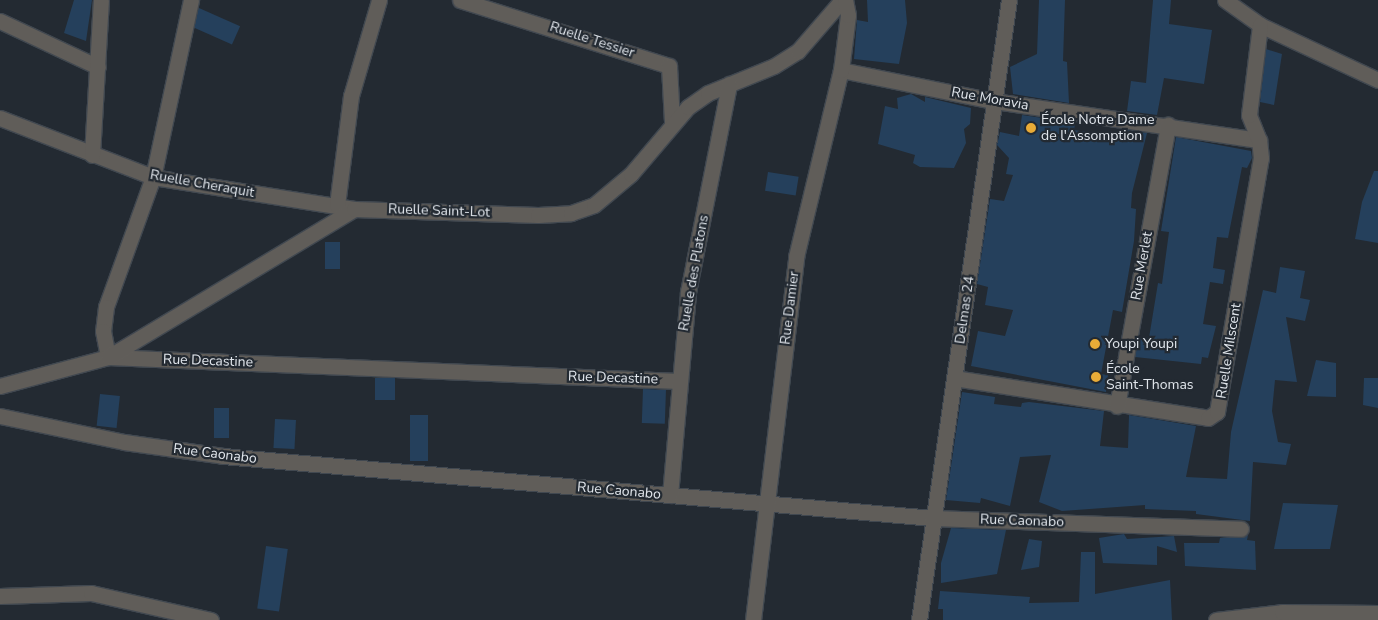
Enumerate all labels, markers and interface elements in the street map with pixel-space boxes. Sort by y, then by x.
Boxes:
street label: Ruelle Tessier [548,18,636,62]
street label: Rue Moravia [950,84,1030,114]
place label: École Notre Dame de l'Assomption [1041,112,1155,144]
marker: École Notre Dame de l'Assomption [1025,122,1037,134]
street label: Ruelle Cheraquit [149,167,255,201]
street label: Ruelle Saint-Lot [388,201,490,221]
street label: Ruelle des Platons [676,214,712,332]
street label: Rue Merlet [1128,231,1156,301]
street label: Rue Damier [777,270,803,346]
street label: Delmas 24 [952,275,978,345]
street label: Ruelle Milscent [1213,302,1245,400]
place label: Youpi Youpi [1105,336,1177,352]
marker: Youpi Youpi [1089,338,1101,350]
street label: Rue Decastine [163,351,253,371]
place label: École Saint-Thomas [1106,361,1194,394]
street label: Rue Decastine [568,368,658,388]
marker: École Saint-Thomas [1090,371,1102,383]
street label: Rue Caonabo [172,441,258,467]
street label: Rue Caonabo [576,479,662,503]
street label: Rue Caonabo [980,511,1064,531]

